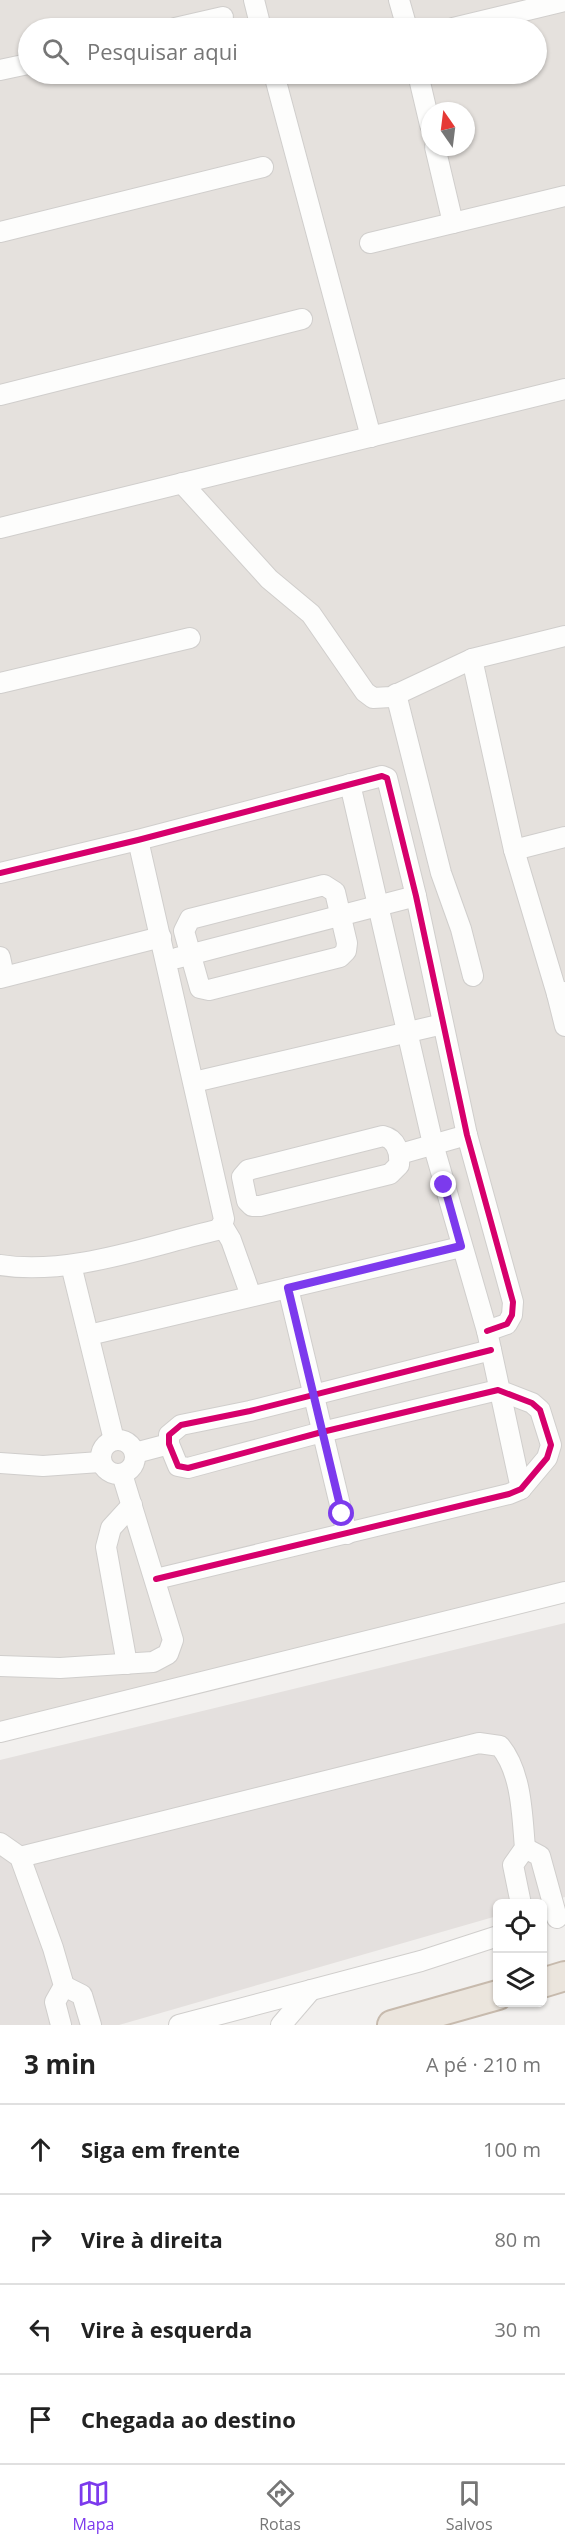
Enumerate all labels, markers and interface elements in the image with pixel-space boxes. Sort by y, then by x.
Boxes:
search box [18,18,547,84]
icon: search [39,35,72,68]
text: Pesquisar aqui [87,36,238,66]
north arrow [421,102,475,156]
route end [430,1171,456,1197]
route start [328,1500,354,1526]
map controls [493,1899,547,2007]
button: locate [493,1899,547,1953]
button: layers [493,1953,547,2007]
text: 3 min [24,2046,96,2082]
text: A pé · 210 m [426,2051,541,2078]
icon: ahead [24,2133,57,2166]
text: Siga em frente [81,2134,240,2164]
text: 100 m [483,2136,541,2163]
icon: right [24,2223,57,2256]
text: Vire à direita [81,2224,223,2254]
text: 80 m [494,2226,541,2253]
icon: left [24,2313,57,2346]
text: Vire à esquerda [81,2314,252,2344]
text: 30 m [494,2316,541,2343]
icon: arrive [24,2403,57,2436]
text: Chegada ao destino [81,2404,296,2434]
tab: Mapa [72,2477,114,2535]
tab: Rotas [259,2477,301,2535]
tab: Salvos [446,2477,493,2535]

